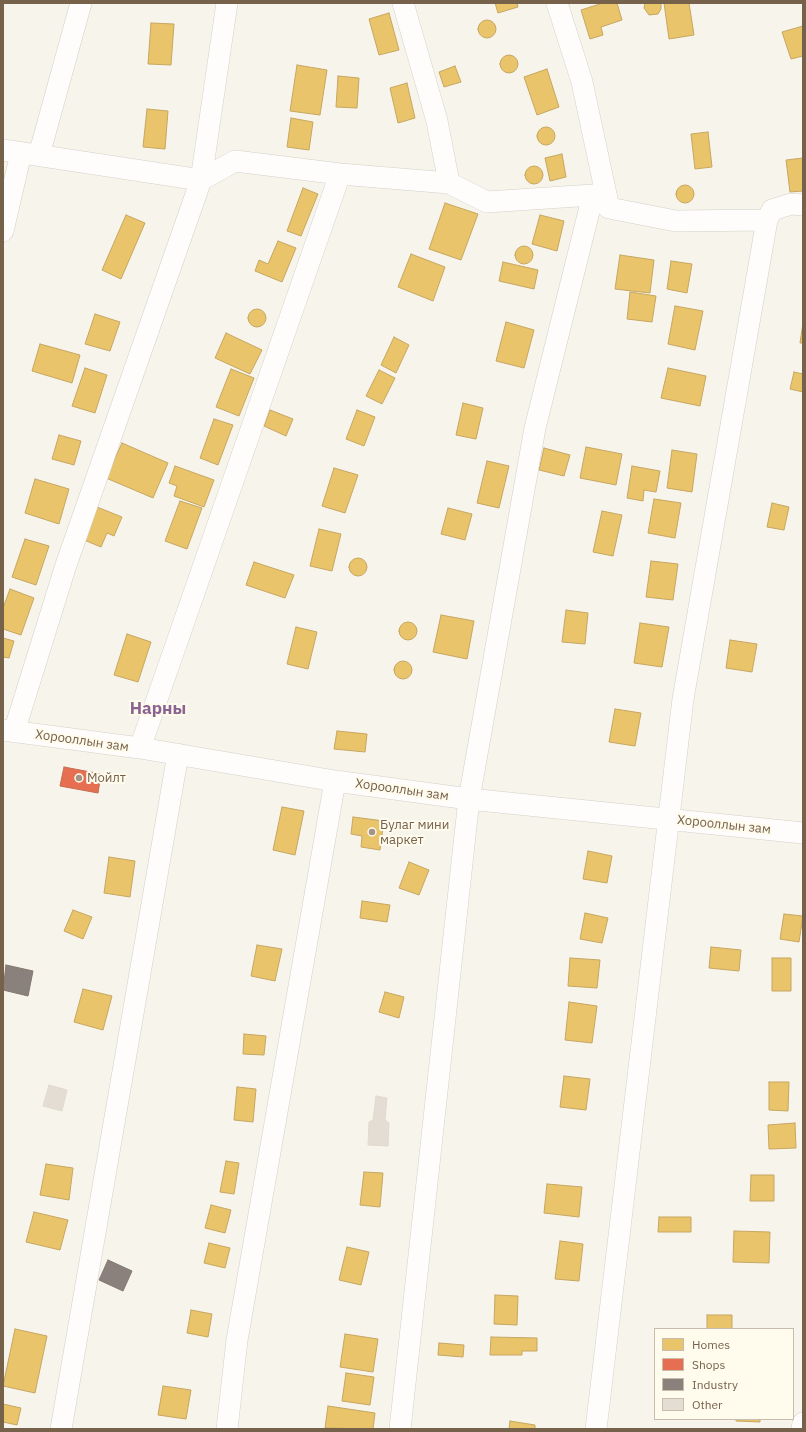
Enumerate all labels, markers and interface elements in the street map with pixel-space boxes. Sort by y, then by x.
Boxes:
district label: Нарны [130,699,186,719]
street label: Хорооллын зам [34,727,130,755]
place label: Мойлт [87,770,126,786]
marker: Мойлт [74,773,84,783]
street label: Хорооллын зам [354,776,450,804]
street label: Хорооллын зам [676,812,772,838]
place label: Булаг мини маркет [380,817,449,848]
marker: Булаг мини маркет [367,827,377,837]
legend [654,1328,794,1420]
text: Homes [692,1337,730,1352]
text: Shops [692,1357,725,1372]
text: Industry [692,1377,738,1392]
text: Other [692,1397,723,1412]

